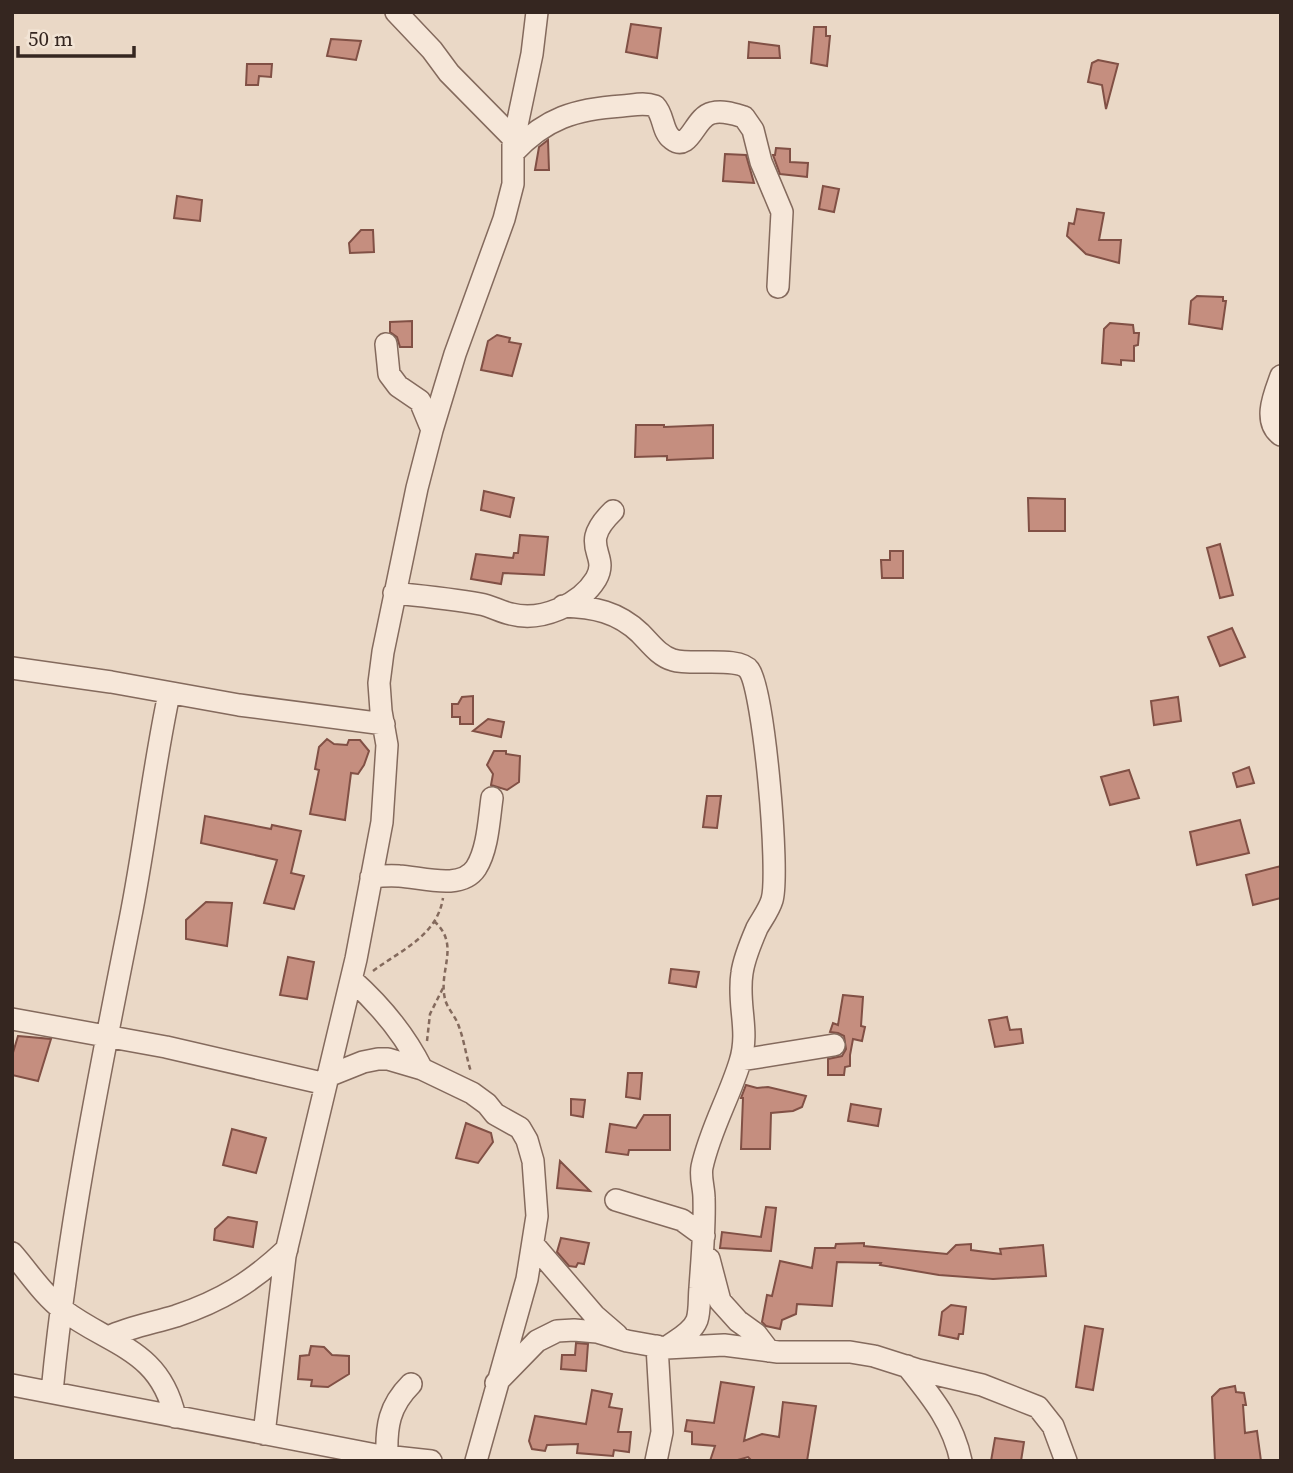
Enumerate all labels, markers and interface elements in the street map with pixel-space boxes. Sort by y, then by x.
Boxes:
scale bar [18,14,133,58]
text: 50 m [28,24,73,53]

